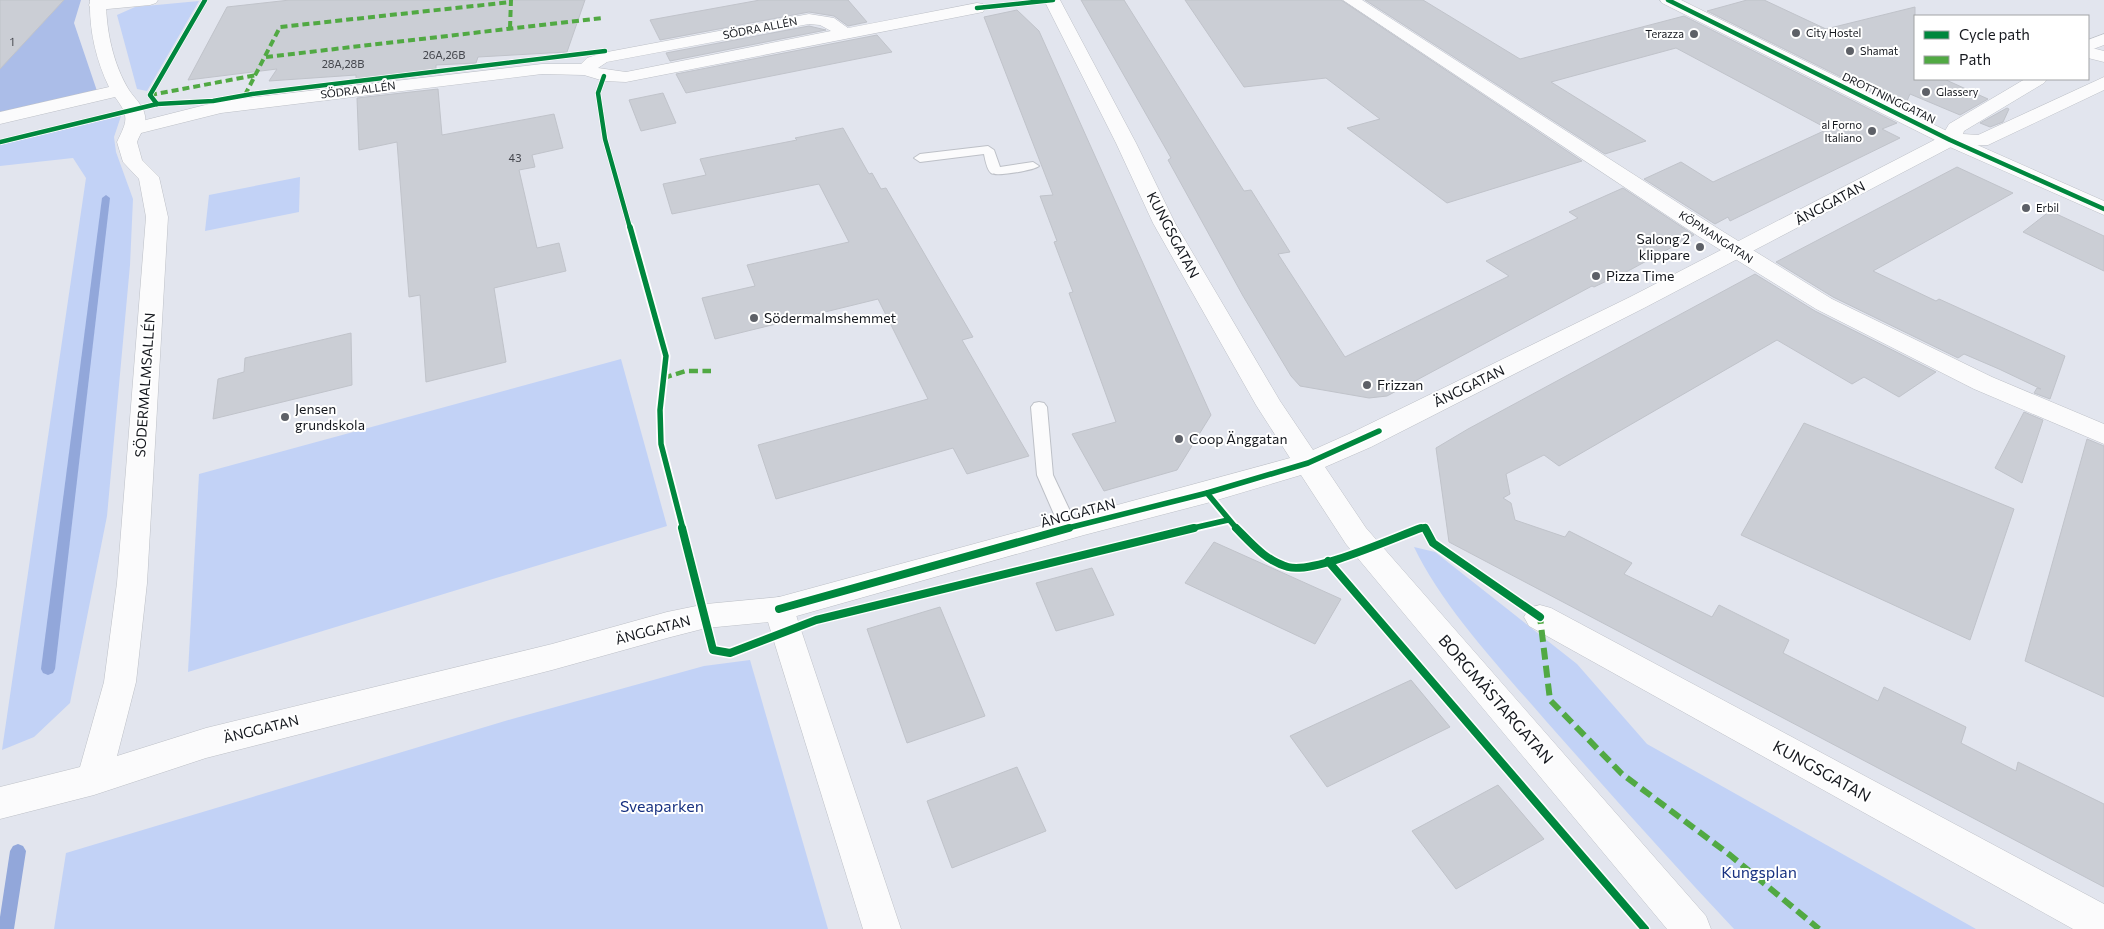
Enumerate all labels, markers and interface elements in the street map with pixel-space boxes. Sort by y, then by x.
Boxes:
street label: SÖDRA ALLÉN [721,13,798,41]
legend [1914,15,2089,80]
text: Cycle path [1959,25,2030,43]
place label: City Hostel [1806,26,1861,39]
place label: Terazza [1645,27,1684,40]
marker: City Hostel [1790,27,1802,39]
marker: Terazza [1688,28,1700,40]
house number: 1 [10,35,14,48]
place label: Shamat [1860,44,1899,57]
marker: Shamat [1844,45,1856,57]
house number: 26A,26B [423,48,465,61]
text: Path [1959,50,1991,68]
house number: 28A,28B [322,57,364,70]
street label: DROTTNINGGATAN [1840,69,1938,126]
street label: SÖDRA ALLÉN [319,77,396,101]
place label: Glassery [1936,85,1979,98]
marker: Glassery [1920,86,1932,98]
place label: al Forno Italiano [1821,118,1862,144]
marker: al Forno Italiano [1866,125,1878,137]
house number: 43 [509,151,521,164]
street label: ÄNGGATAN [1792,177,1868,228]
street label: KUNGSGATAN [1144,189,1203,281]
place label: Erbil [2036,201,2059,214]
marker: Erbil [2020,202,2032,214]
street label: KÖPMANGATAN [1677,207,1756,265]
place label: Salong 2 klippare [1636,230,1690,263]
marker: Salong 2 klippare [1694,241,1706,253]
place label: Pizza Time [1606,267,1674,284]
marker: Pizza Time [1590,270,1602,282]
place label: Södermalmshemmet [764,309,896,326]
street label: SÖDERMALMSALLÉN [131,312,158,458]
marker: Södermalmshemmet [748,312,760,324]
street label: ÄNGGATAN [1430,361,1507,410]
place label: Frizzan [1377,376,1423,393]
marker: Frizzan [1361,379,1373,391]
place label: Jensen grundskola [295,400,365,433]
marker: Jensen grundskola [279,411,291,423]
place label: Coop Änggatan [1189,430,1287,447]
marker: Coop Änggatan [1173,433,1185,445]
street label: ÄNGGATAN [1038,494,1117,531]
street label: ÄNGGATAN [613,611,692,648]
street label: BORGMÄSTARGATAN [1435,630,1558,767]
street label: ÄNGGATAN [221,711,300,746]
street label: KUNGSGATAN [1770,736,1874,805]
park label: Sveaparken [620,796,704,815]
park label: Kungsplan [1721,862,1797,881]

